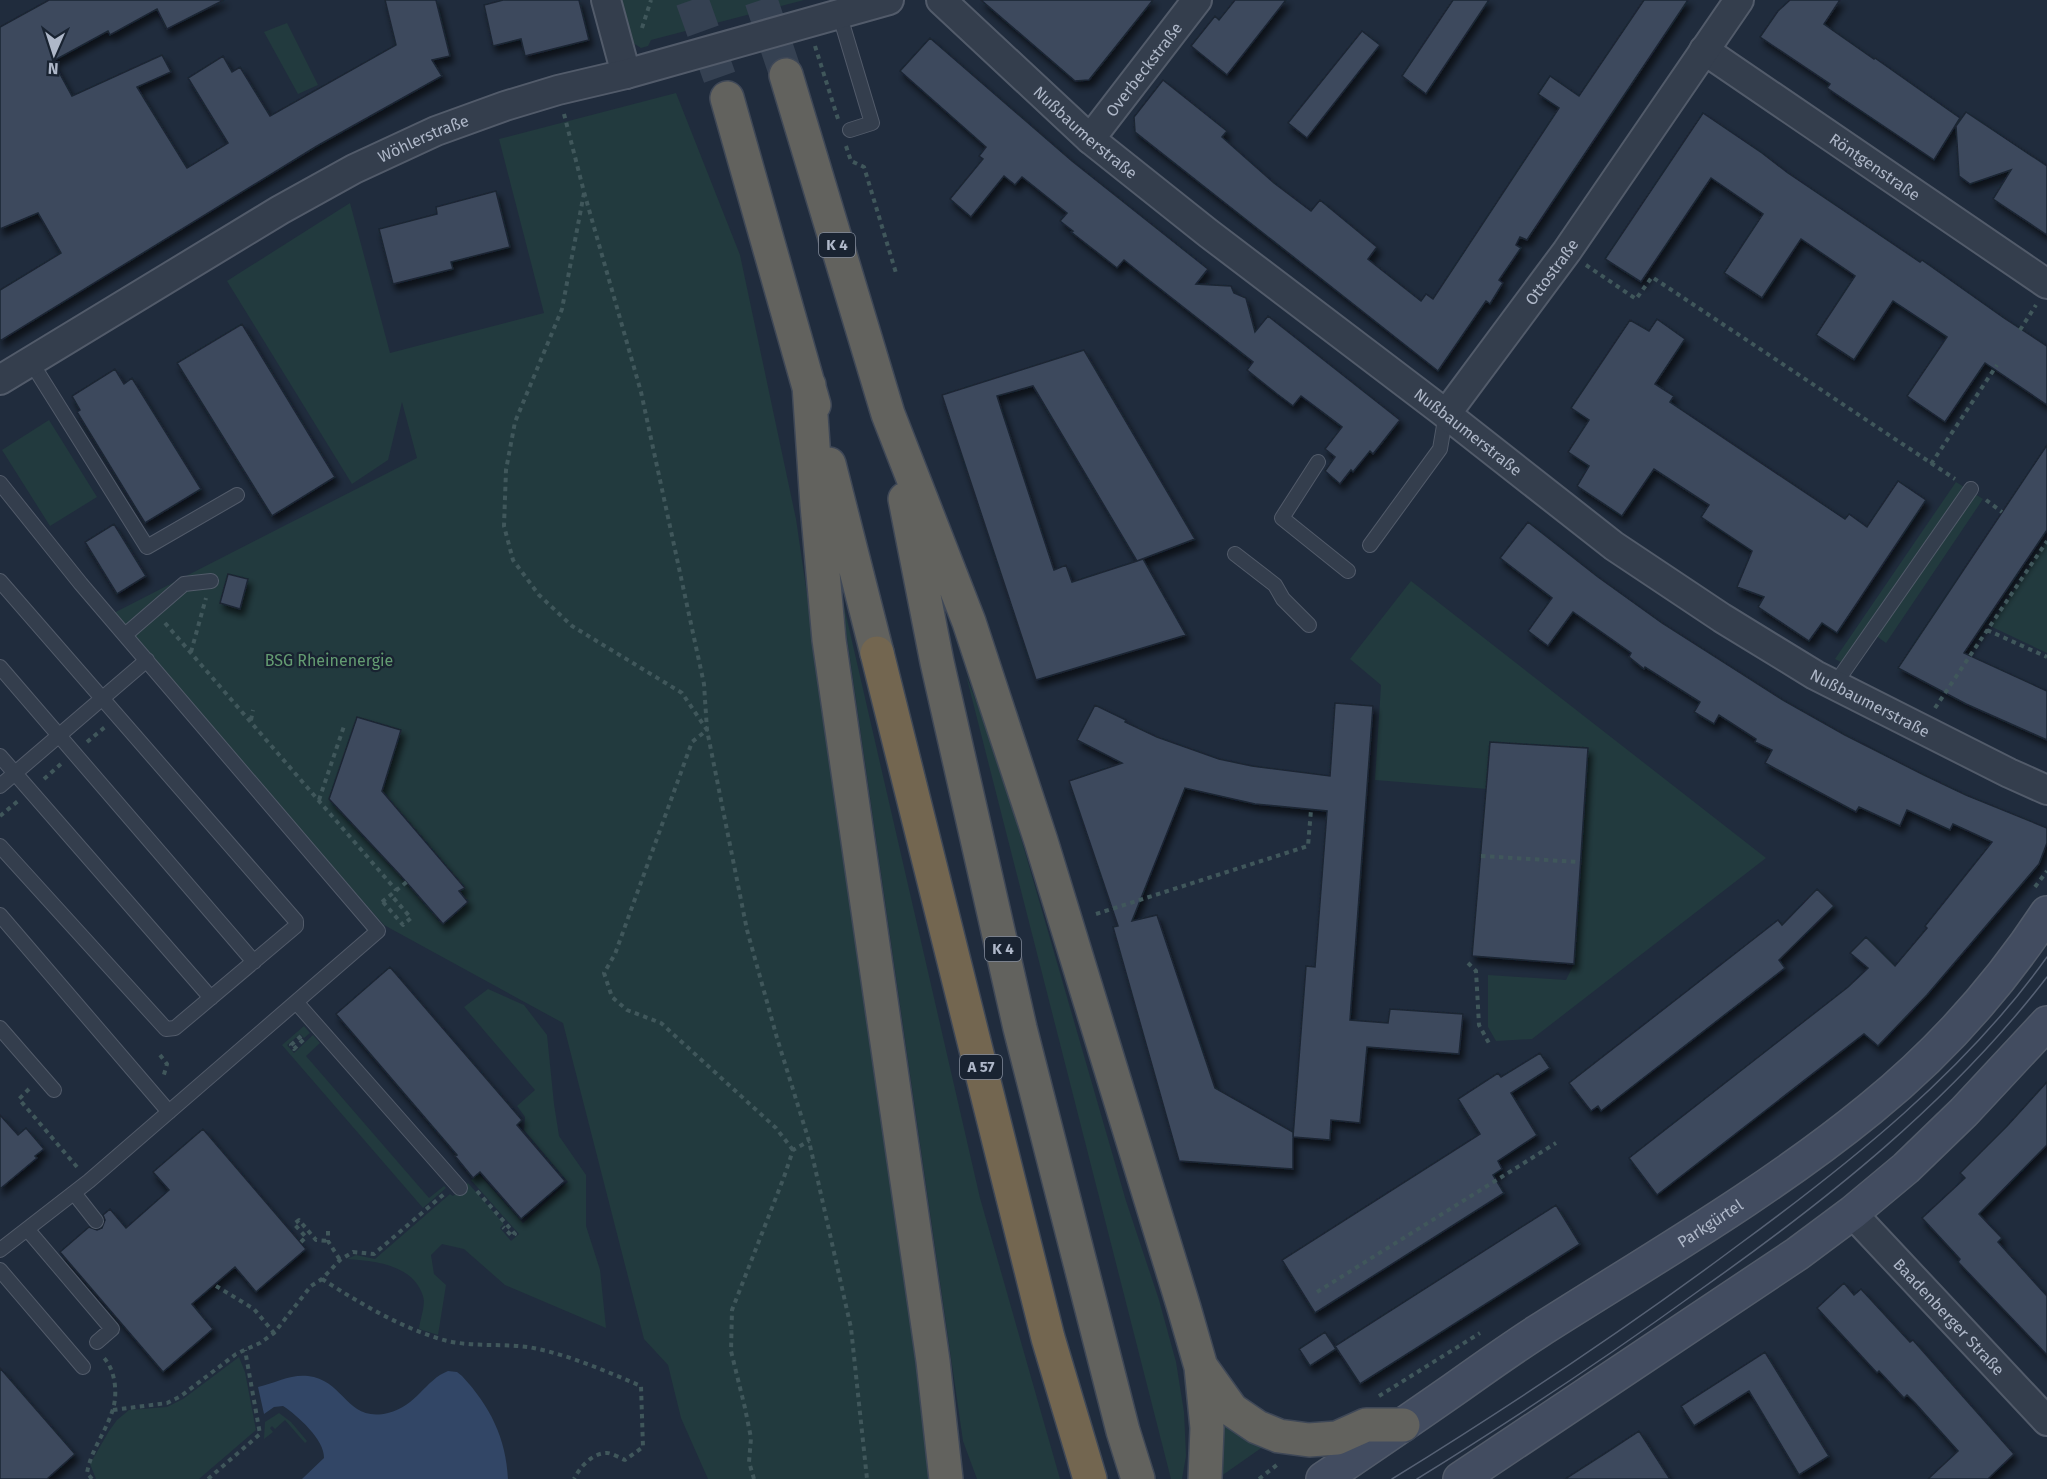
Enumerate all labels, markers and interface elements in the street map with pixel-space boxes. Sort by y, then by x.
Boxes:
street label: Overbeckstraße [1101,18,1186,120]
north arrow [24,24,84,84]
text: N [47,59,59,78]
street label: Nußbaumerstraße [1030,82,1141,183]
street label: Wöhlerstraße [375,111,471,166]
street label: Röntgenstraße [1826,129,1924,204]
road number: K 4 [819,233,855,257]
street label: Ottostraße [1521,235,1582,309]
street label: Nußbaumerstraße [1411,384,1526,480]
park label: BSG Rheinenergie [265,651,393,670]
street label: Nußbaumerstraße [1807,665,1933,741]
road number: K 4 [985,937,1021,961]
road number: A 57 [960,1055,1002,1079]
street label: Parkgürtel [1674,1195,1747,1251]
street label: Baadenberger Straße [1890,1254,2008,1379]

